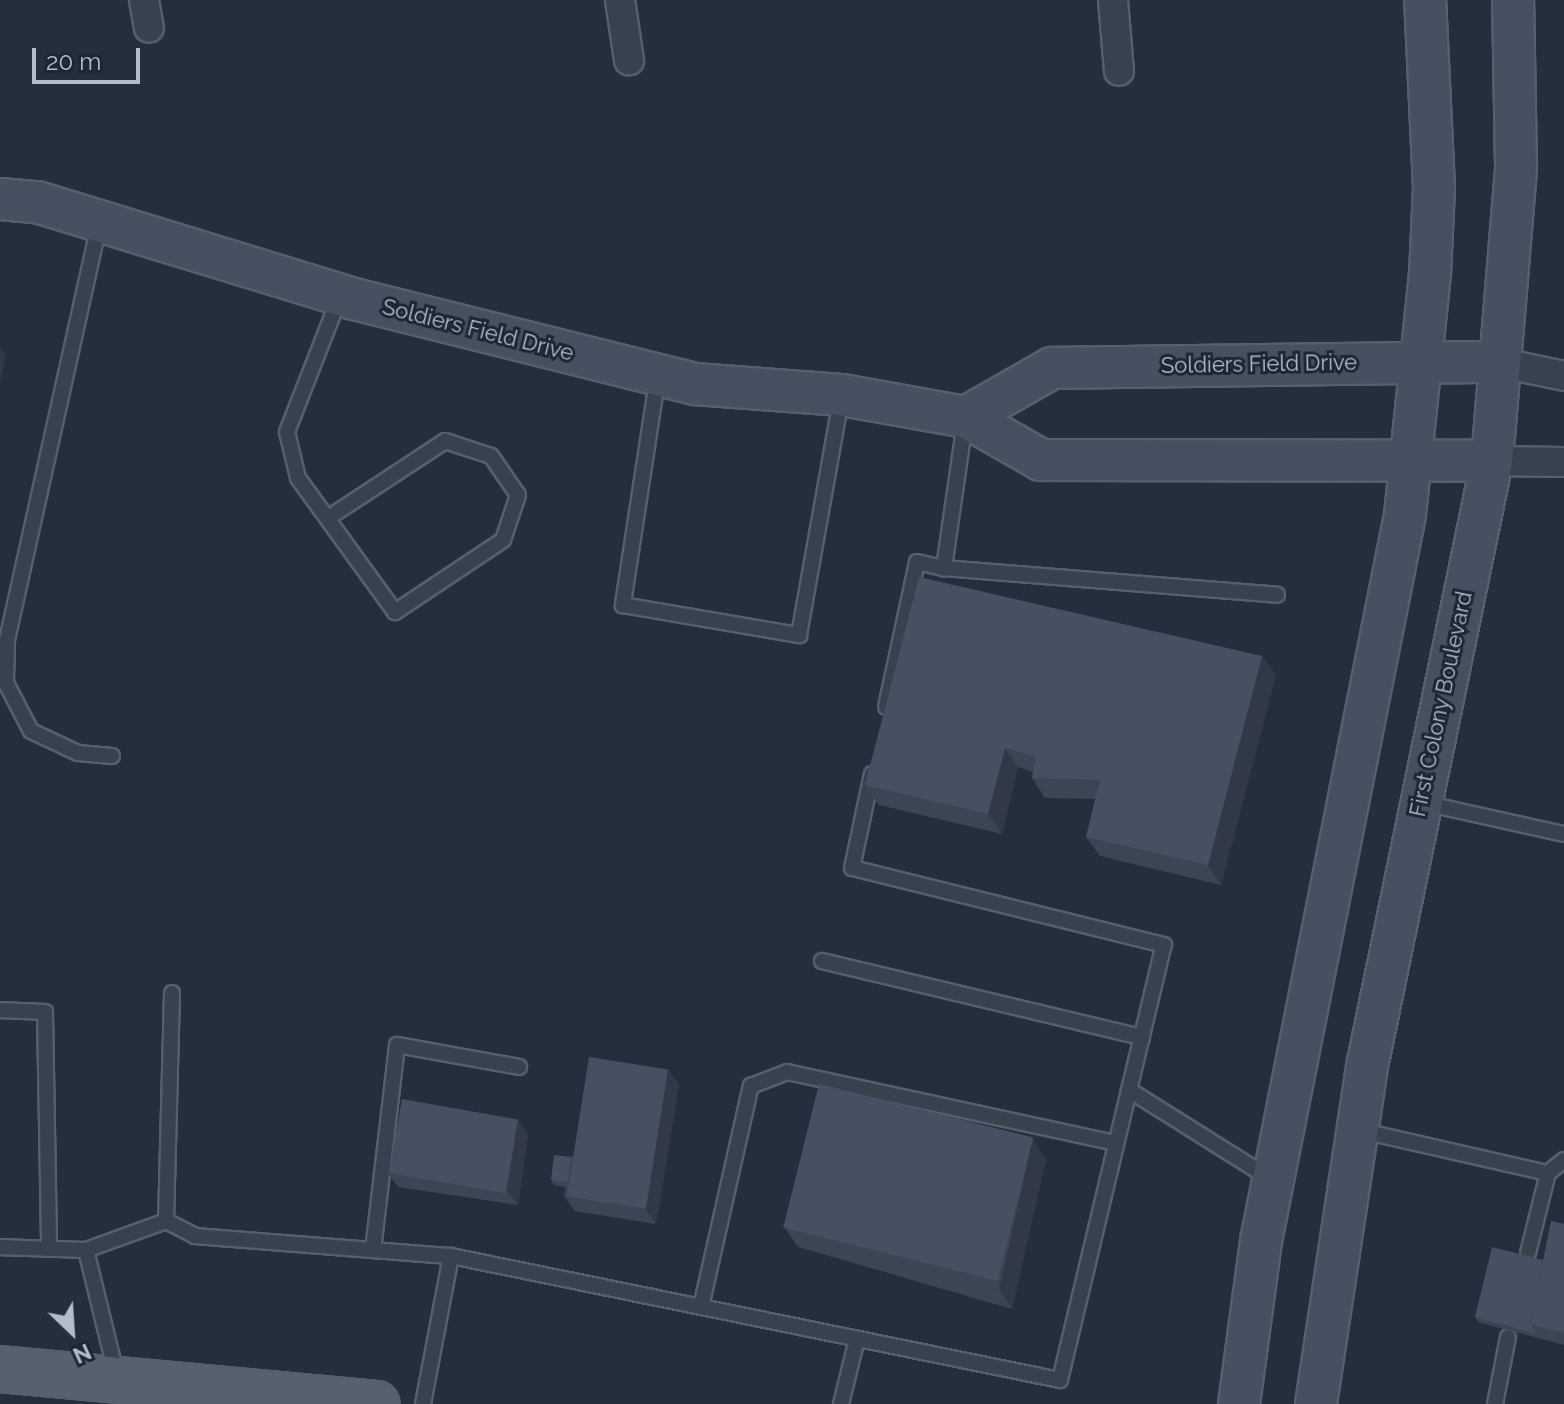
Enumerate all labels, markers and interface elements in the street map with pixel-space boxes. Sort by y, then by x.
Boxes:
scale bar [36,32,144,82]
text: 20 m [46,47,101,76]
street label: Soldiers Field Drive [380,293,576,367]
street label: Soldiers Field Drive [1161,349,1357,379]
street label: First Colony Boulevard [1404,589,1478,819]
north arrow [32,1292,112,1372]
text: N [69,1338,95,1369]

